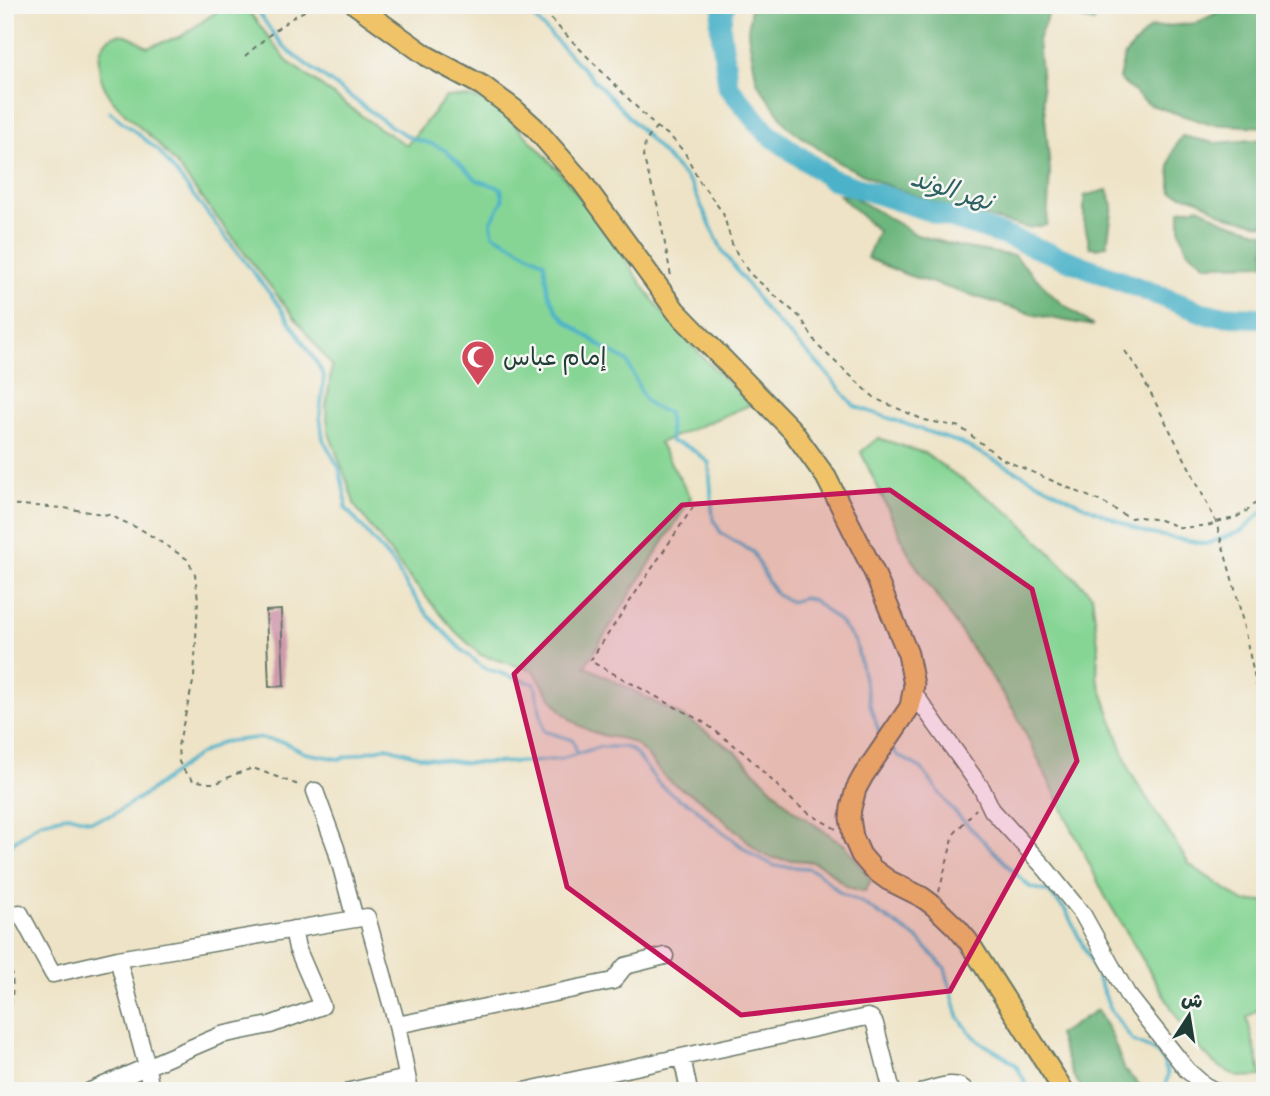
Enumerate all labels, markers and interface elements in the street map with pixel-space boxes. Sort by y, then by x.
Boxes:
water label: نهر الوند [905,162,1000,224]
mosque icon: إمام عباس [459,338,497,387]
place label: إمام عباس [503,343,606,377]
north arrow [1154,981,1224,1050]
text: ش [1179,987,1205,1018]

